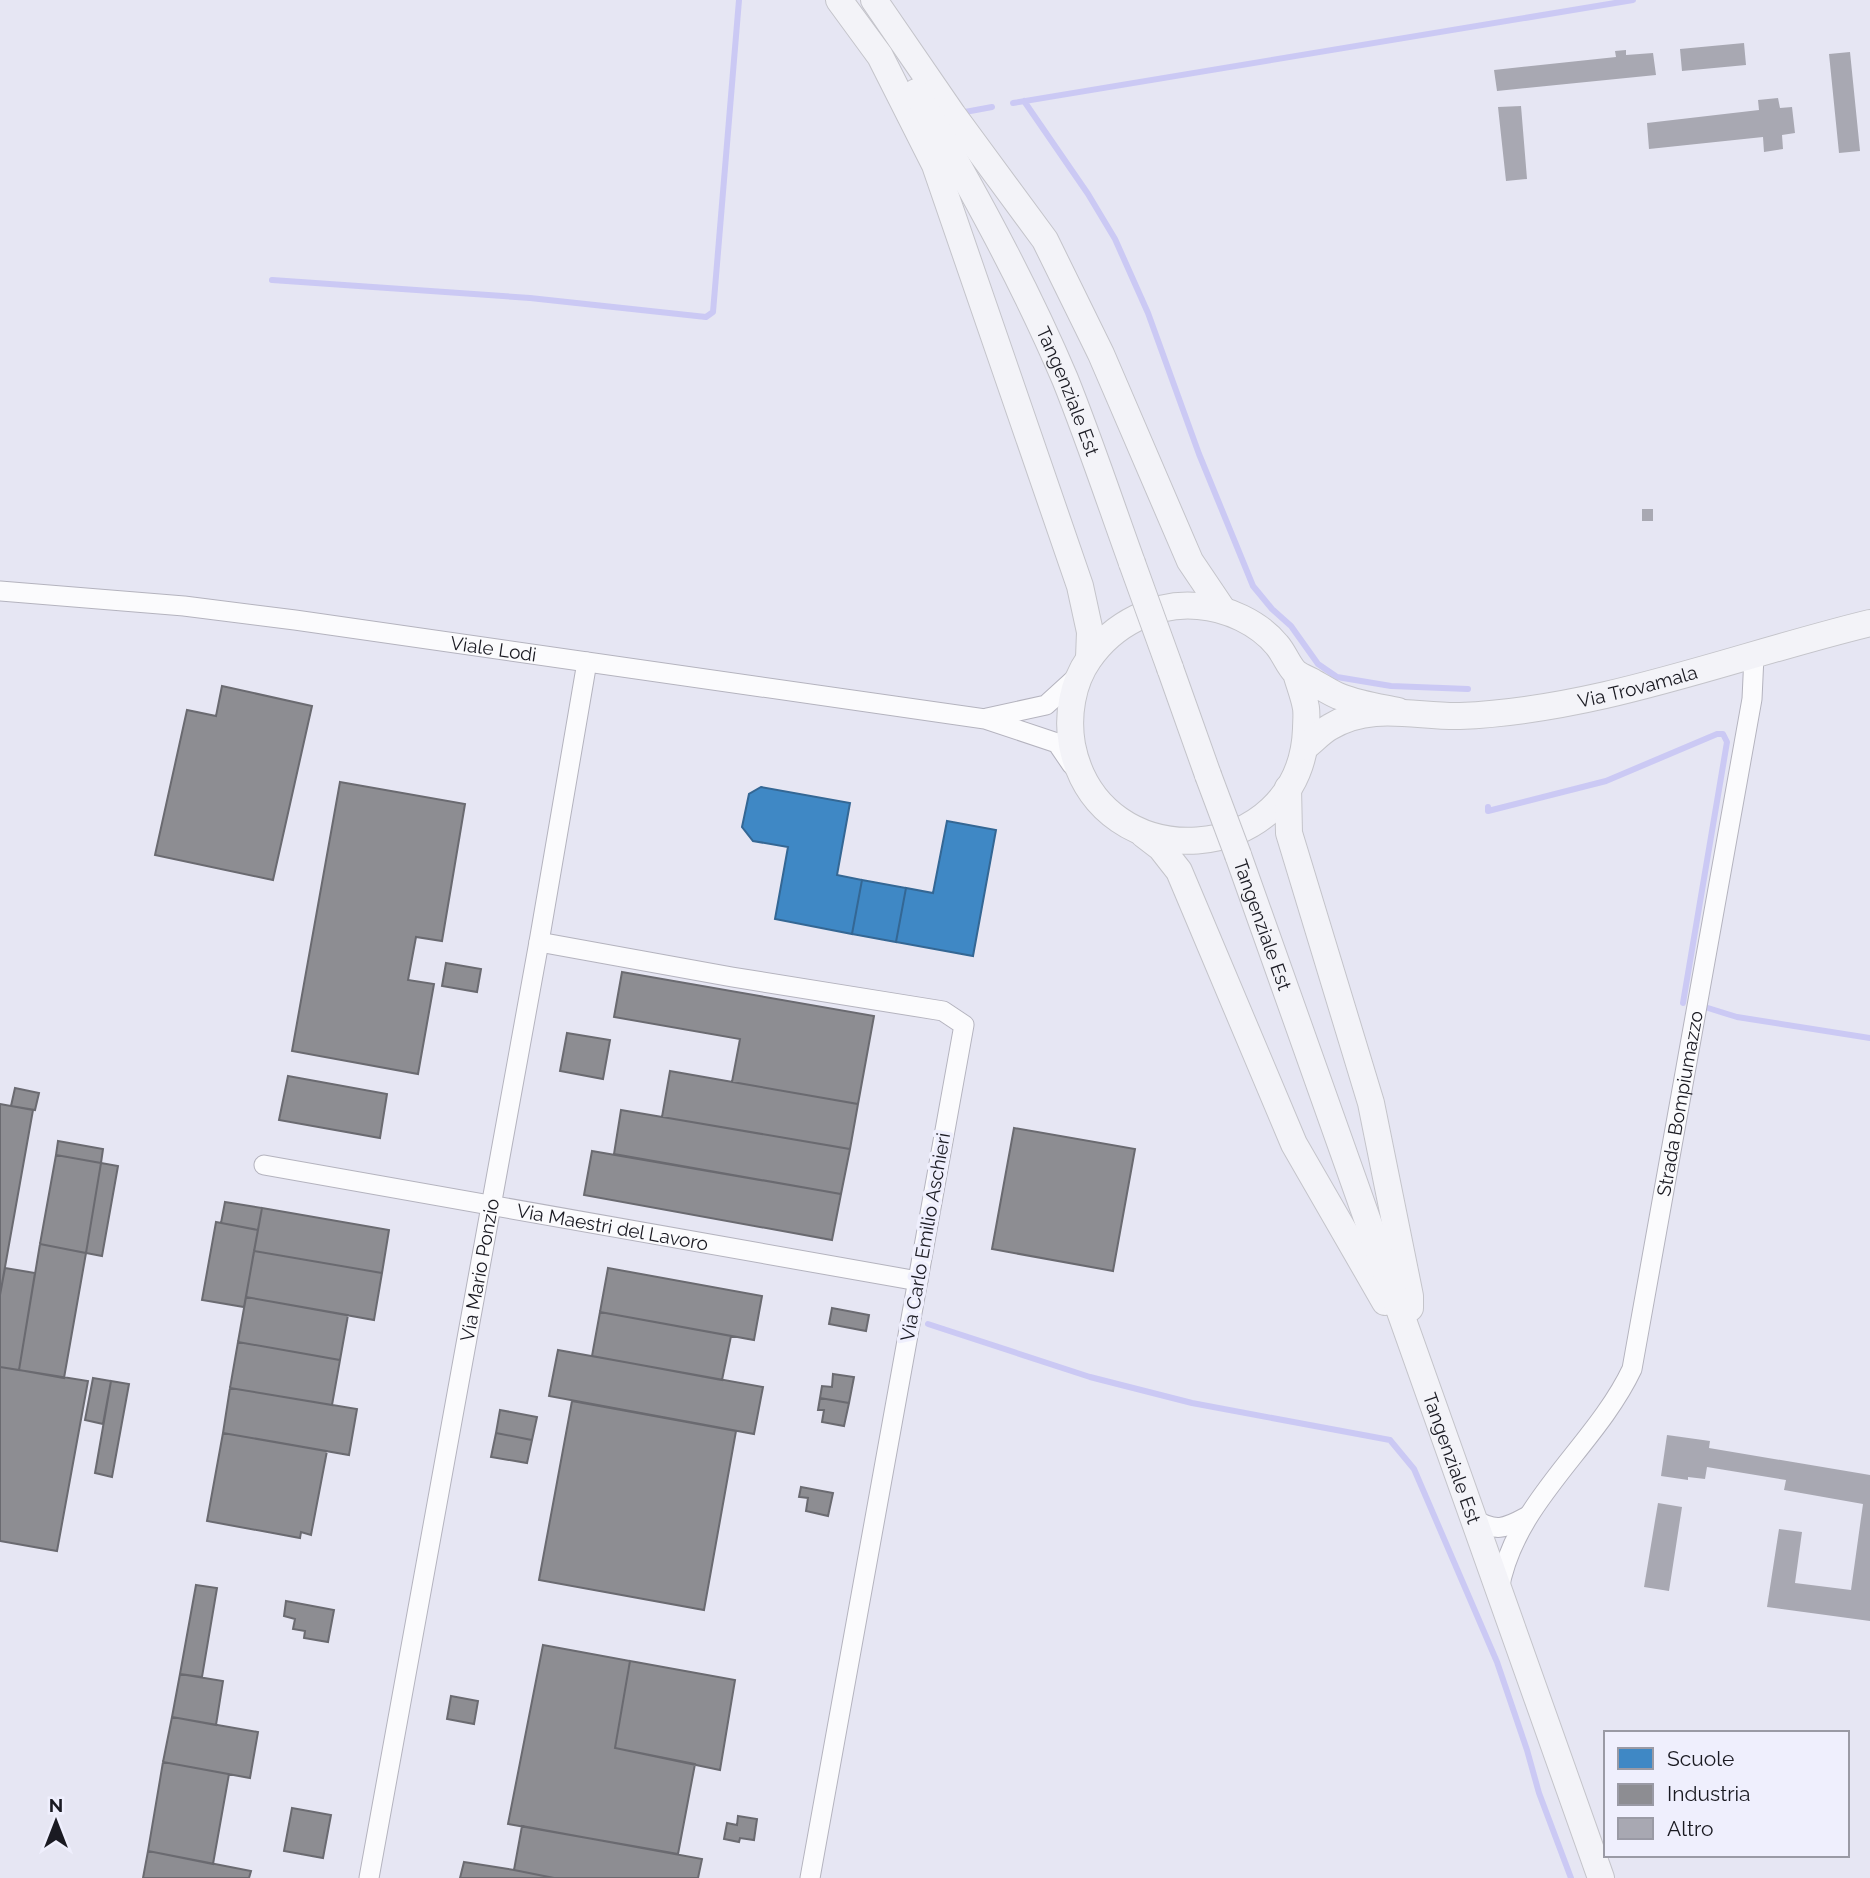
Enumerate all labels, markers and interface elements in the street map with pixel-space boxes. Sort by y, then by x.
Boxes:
street label: Tangenziale Est [1032,323,1104,459]
street label: Viale Lodi [449,631,538,666]
street label: Via Trovamala [1576,661,1700,712]
street label: Tangenziale Est [1229,856,1296,994]
street label: Strada Bompiumazzo [1652,1009,1707,1198]
street label: Via Carlo Emilio Aschieri [896,1131,954,1343]
street label: Via Mario Ponzio [456,1197,503,1343]
street label: Via Maestri del Lavoro [515,1199,710,1255]
street label: Tangenziale Est [1419,1390,1486,1527]
legend [1604,1731,1849,1857]
text: Scuole [1667,1746,1734,1771]
text: Industria [1667,1781,1751,1806]
north arrow [21,1787,91,1857]
text: N [49,1794,63,1816]
text: Altro [1667,1816,1713,1841]

